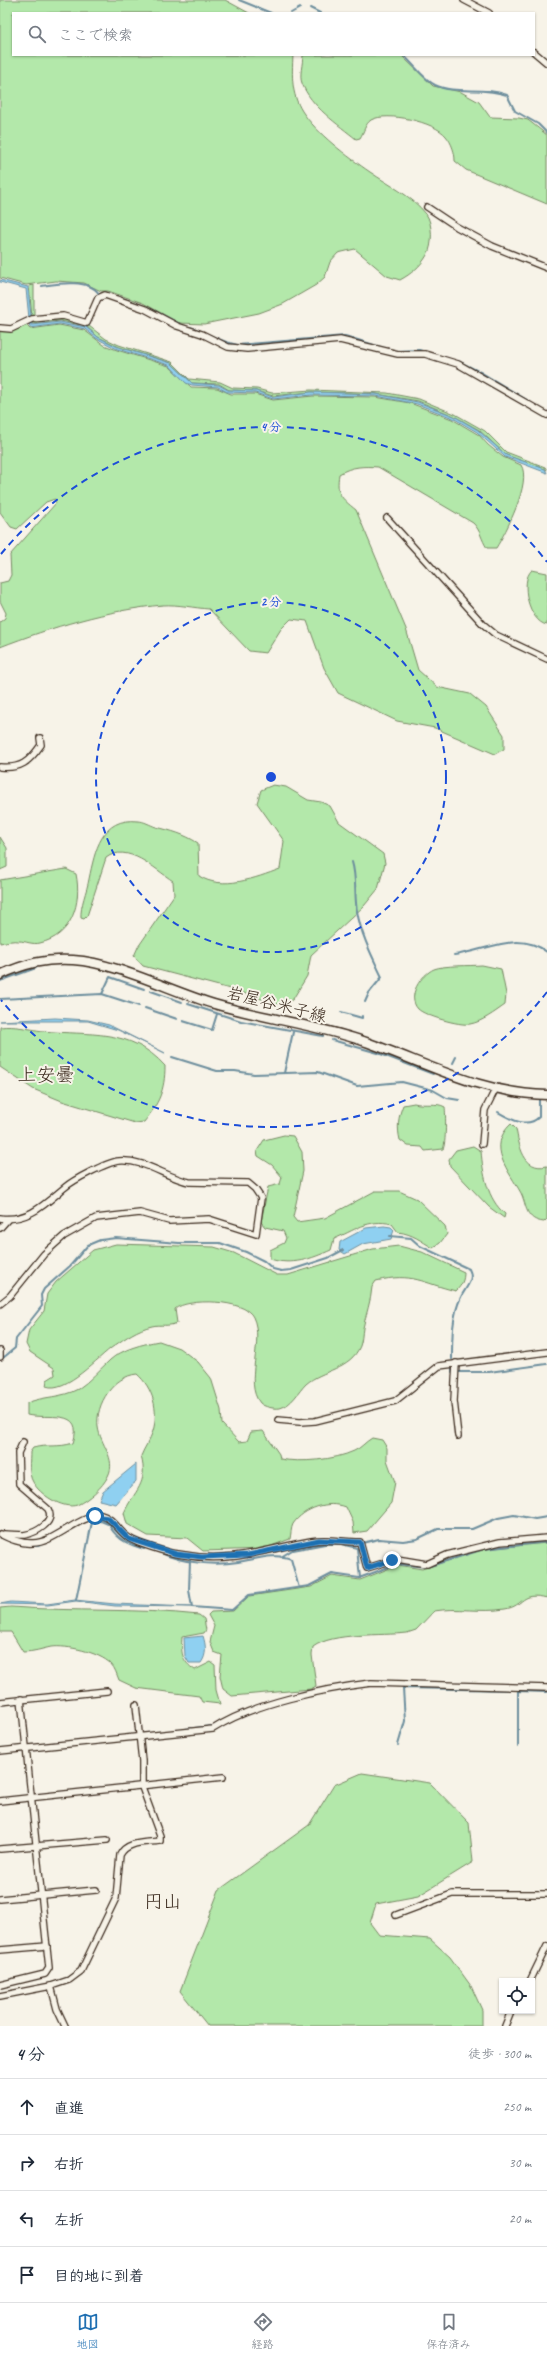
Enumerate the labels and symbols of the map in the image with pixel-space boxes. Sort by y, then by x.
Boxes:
text: 4 分 [261,419,281,435]
text: 2 分 [261,594,281,610]
centre of rings [264,770,278,784]
street label: 岩屋谷米子線 [225,982,329,1027]
district label: 上安曇 [17,1063,75,1087]
route start [86,1507,104,1525]
route end [383,1551,401,1569]
district label: 円山 [144,1890,182,1914]

